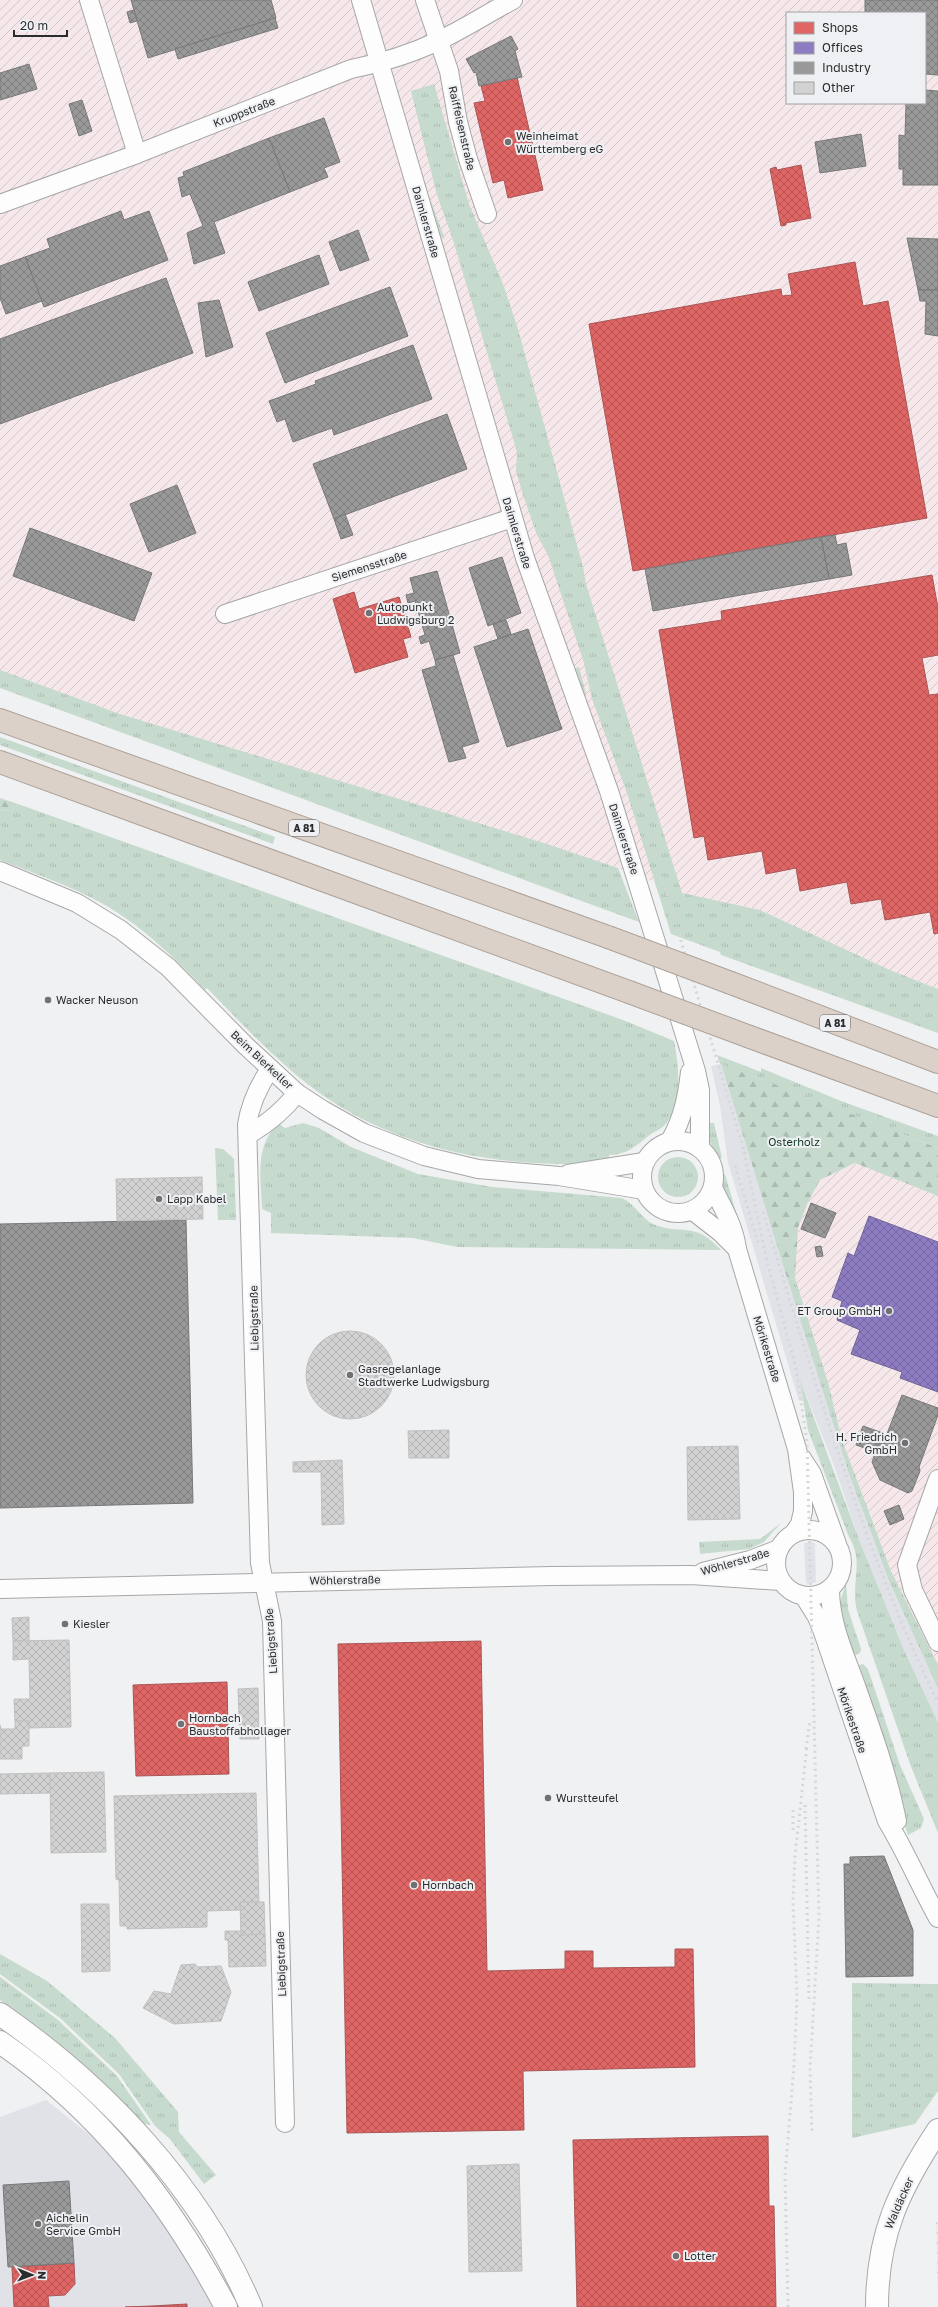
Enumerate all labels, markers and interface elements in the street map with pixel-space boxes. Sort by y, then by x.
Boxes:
scale bar [14,12,67,38]
legend [786,12,926,104]
text: 20 m [20,18,48,33]
text: Shops [822,20,858,35]
text: Offices [822,40,863,55]
text: Industry [822,60,871,75]
text: Other [822,80,855,95]
street label: Raiffeisenstraße [446,84,479,171]
street label: Kruppstraße [211,94,277,129]
place label: Weinheimat Württemberg eG [516,129,604,155]
marker: Weinheimat Württemberg eG [503,137,513,147]
street label: Daimlerstraße [410,184,443,259]
street label: Daimlerstraße [500,496,535,570]
street label: Siemensstraße [330,547,408,584]
place label: Autopunkt Ludwigsburg 2 [377,600,454,626]
marker: Autopunkt Ludwigsburg 2 [364,608,374,618]
street label: Daimlerstraße [607,802,642,876]
road number: A 81 [289,820,319,836]
place label: Wacker Neuson [56,993,138,1006]
marker: Wacker Neuson [43,995,53,1005]
road number: A 81 [820,1015,850,1031]
street label: Beim Bierkeller [229,1028,297,1092]
park label: Osterholz [768,1135,820,1148]
place label: Lapp Kabel [167,1192,227,1205]
marker: Lapp Kabel [154,1194,164,1204]
street label: Liebigstraße [246,1285,261,1351]
place label: ET Group GmbH [797,1304,881,1317]
marker: ET Group GmbH [884,1306,894,1316]
street label: Mörikestraße [751,1314,784,1384]
place label: Gasregelanlage Stadtwerke Ludwigsburg [358,1362,490,1388]
marker: Gasregelanlage Stadtwerke Ludwigsburg [345,1370,355,1380]
place label: H. Friedrich GmbH [836,1430,897,1456]
marker: H. Friedrich GmbH [900,1438,910,1448]
street label: Wöhlerstraße [699,1545,771,1578]
street label: Wöhlerstraße [309,1572,381,1587]
street label: Liebigstraße [262,1608,279,1674]
place label: Kiesler [73,1617,111,1630]
marker: Kiesler [60,1619,70,1629]
street label: Mörikestraße [835,1685,870,1755]
place label: Hornbach Baustoffabhollager [189,1711,292,1737]
marker: Hornbach Baustoffabhollager [176,1719,186,1729]
place label: Wurstteufel [556,1791,619,1804]
marker: Wurstteufel [543,1793,553,1803]
place label: Hornbach [422,1878,474,1891]
marker: Hornbach [409,1880,419,1890]
street label: Liebigstraße [273,1931,288,1997]
street label: Waldäcker [881,2174,916,2231]
place label: Aichelin Service GmbH [46,2211,121,2237]
marker: Aichelin Service GmbH [33,2219,43,2229]
place label: Lotter [684,2249,717,2262]
marker: Lotter [671,2251,681,2261]
north arrow [12,2255,52,2295]
text: N [36,2271,49,2279]

